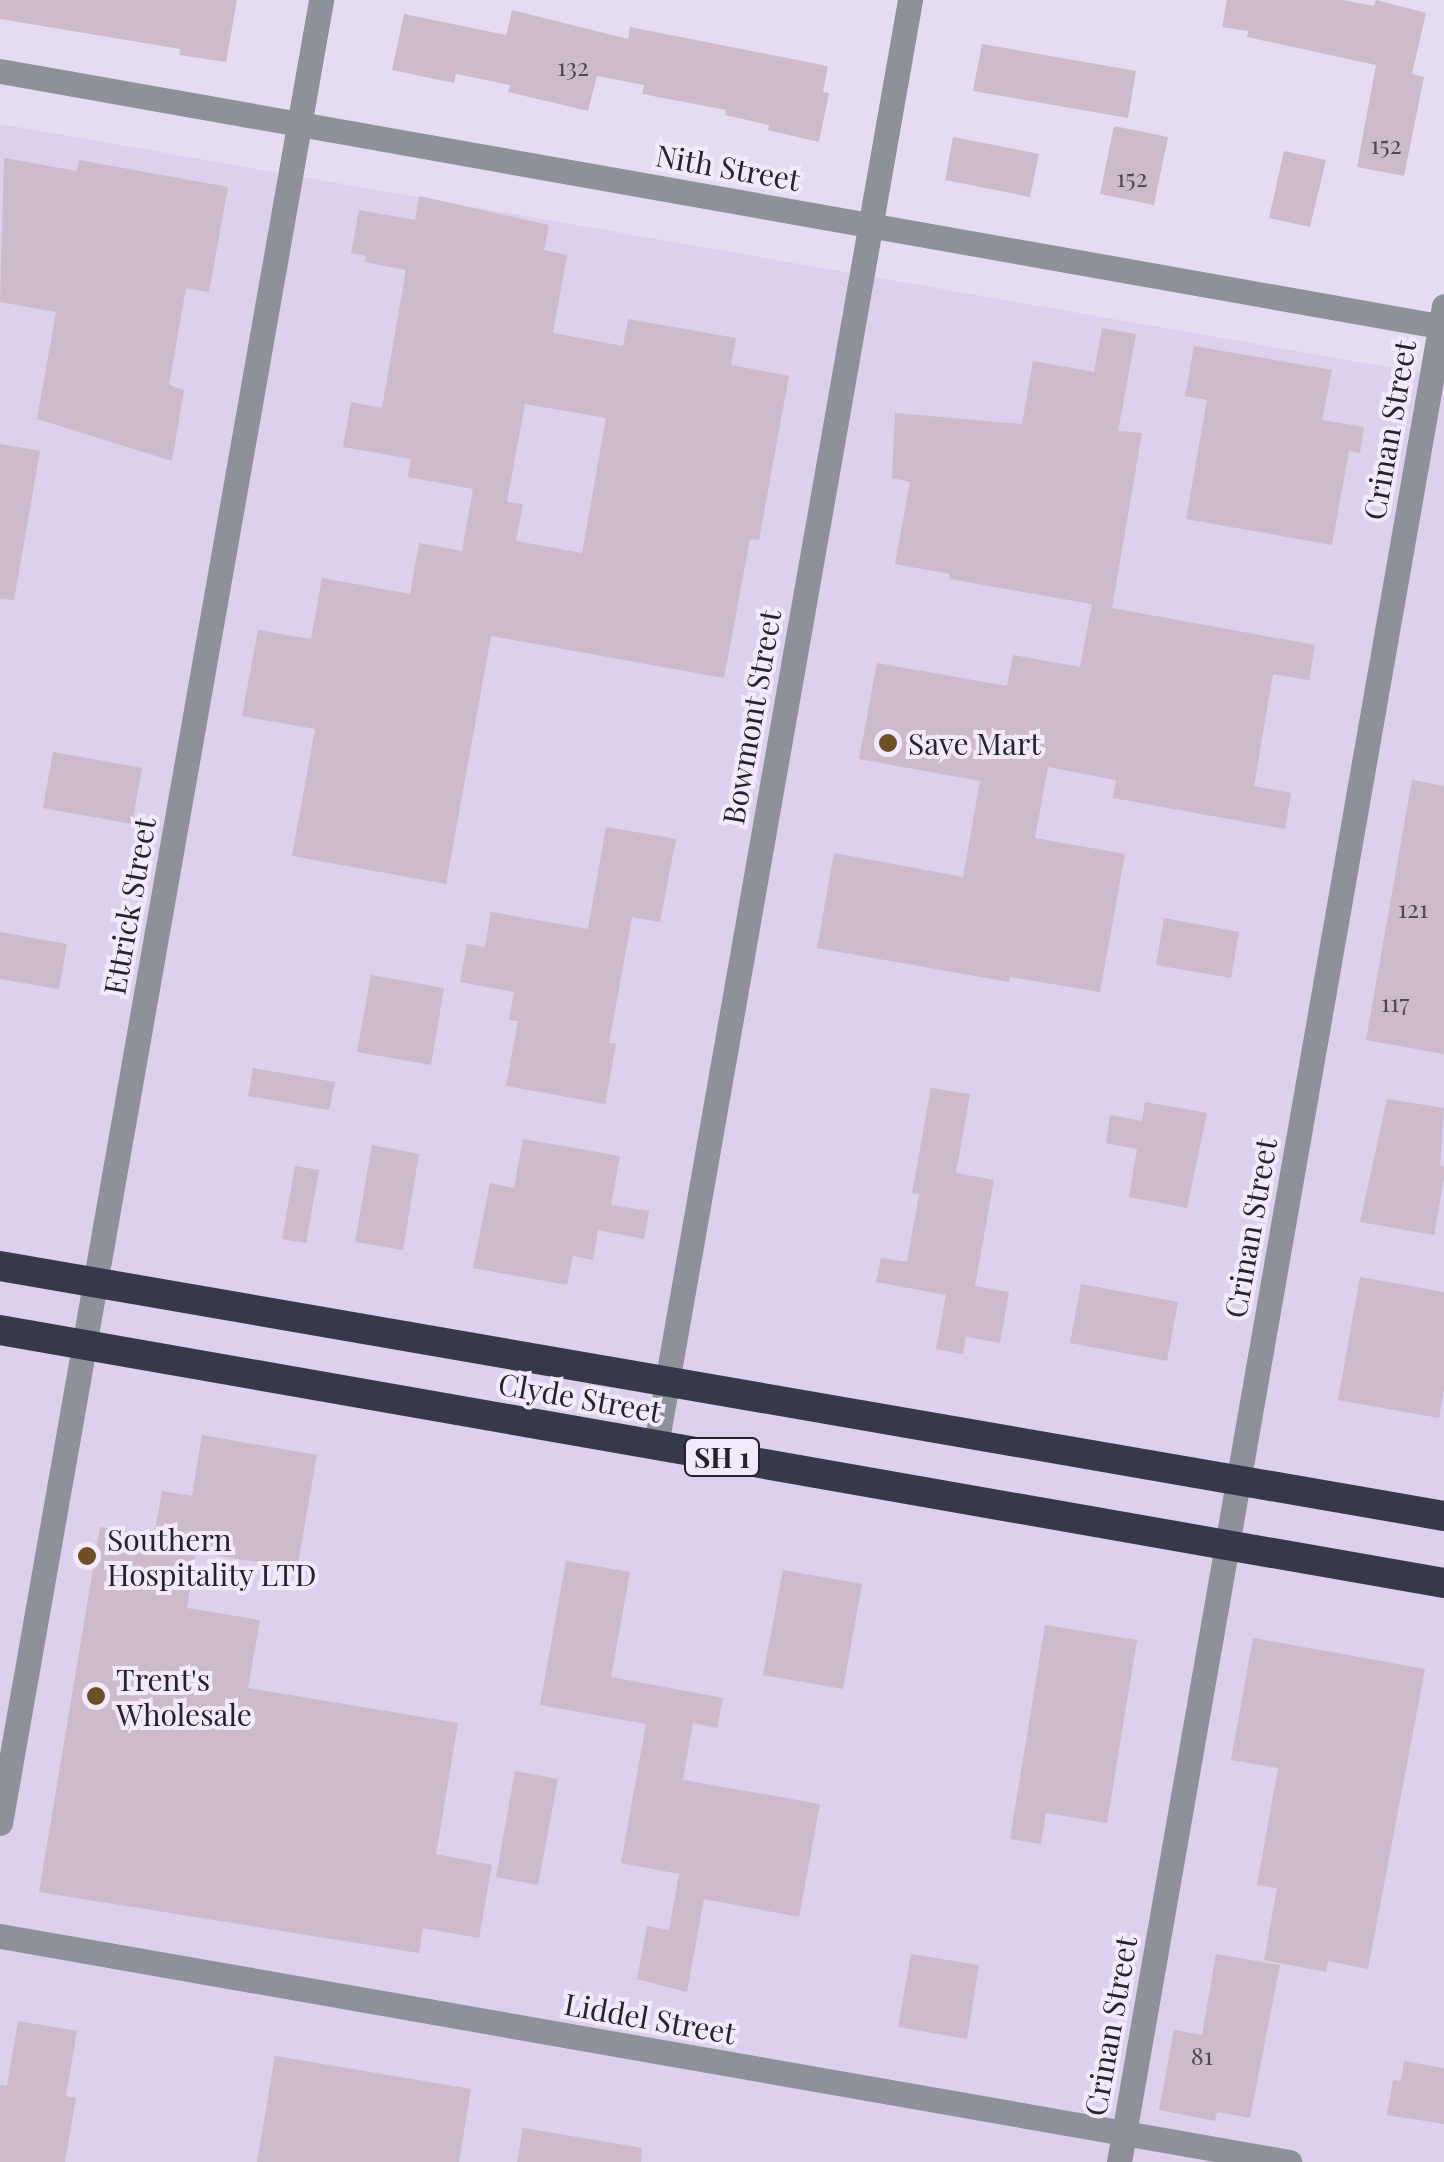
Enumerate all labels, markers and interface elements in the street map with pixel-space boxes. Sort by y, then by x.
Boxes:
house number: 132 [557,51,589,81]
house number: 152 [1370,129,1402,159]
street label: Nith Street [653,137,803,197]
house number: 152 [1116,162,1148,192]
street label: Crinan Street [1356,337,1422,523]
street label: Bowmont Street [714,607,788,827]
place label: Save Mart [908,725,1041,761]
marker: Save Mart [877,732,899,754]
street label: Ettrick Street [96,814,162,998]
house number: 121 [1398,893,1428,923]
house number: 117 [1381,987,1409,1017]
street label: Crinan Street [1217,1135,1283,1321]
street label: Clyde Street [496,1365,664,1429]
road number: SH 1 [682,1434,762,1480]
place label: Southern Hospitality LTD [107,1521,317,1592]
marker: Southern Hospitality LTD [76,1545,98,1567]
place label: Trent's Wholesale [116,1661,252,1732]
marker: Trent's Wholesale [85,1685,107,1707]
street label: Crinan Street [1077,1933,1143,2119]
street label: Liddel Street [562,1985,738,2051]
house number: 81 [1191,2040,1213,2070]

